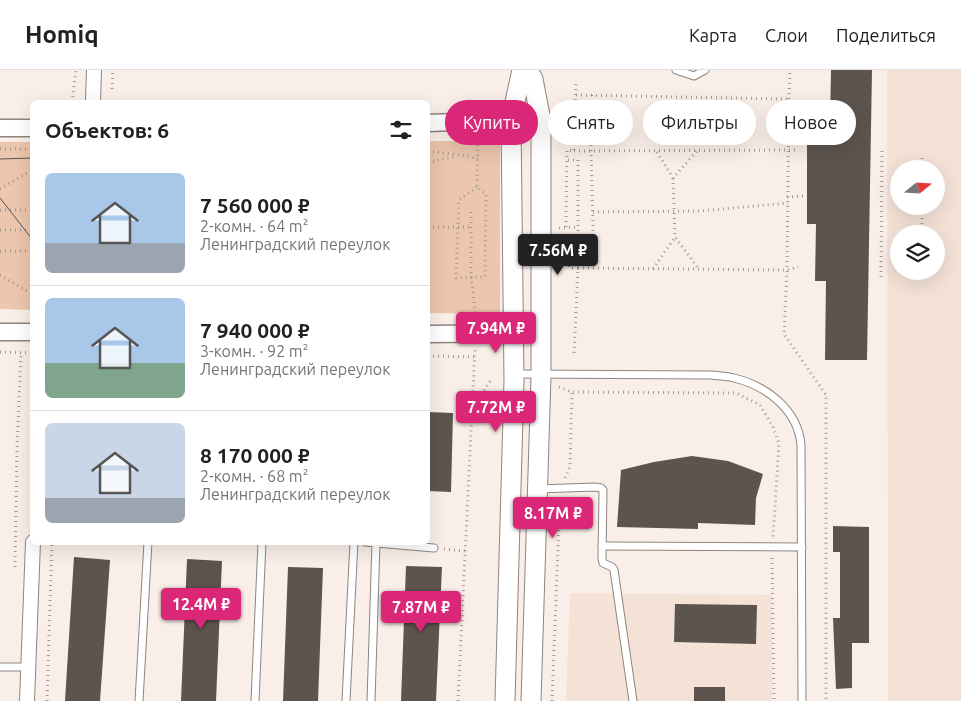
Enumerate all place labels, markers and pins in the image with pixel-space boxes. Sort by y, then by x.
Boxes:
pin: 7.56M ₽ [512,234,604,276]
pin: 7.94M ₽ [450,312,542,354]
pin: 7.72M ₽ [450,390,542,433]
pin: 8.17M ₽ [507,496,599,539]
pin: 12.4M ₽ [155,588,247,630]
pin: 7.87M ₽ [375,590,467,633]

